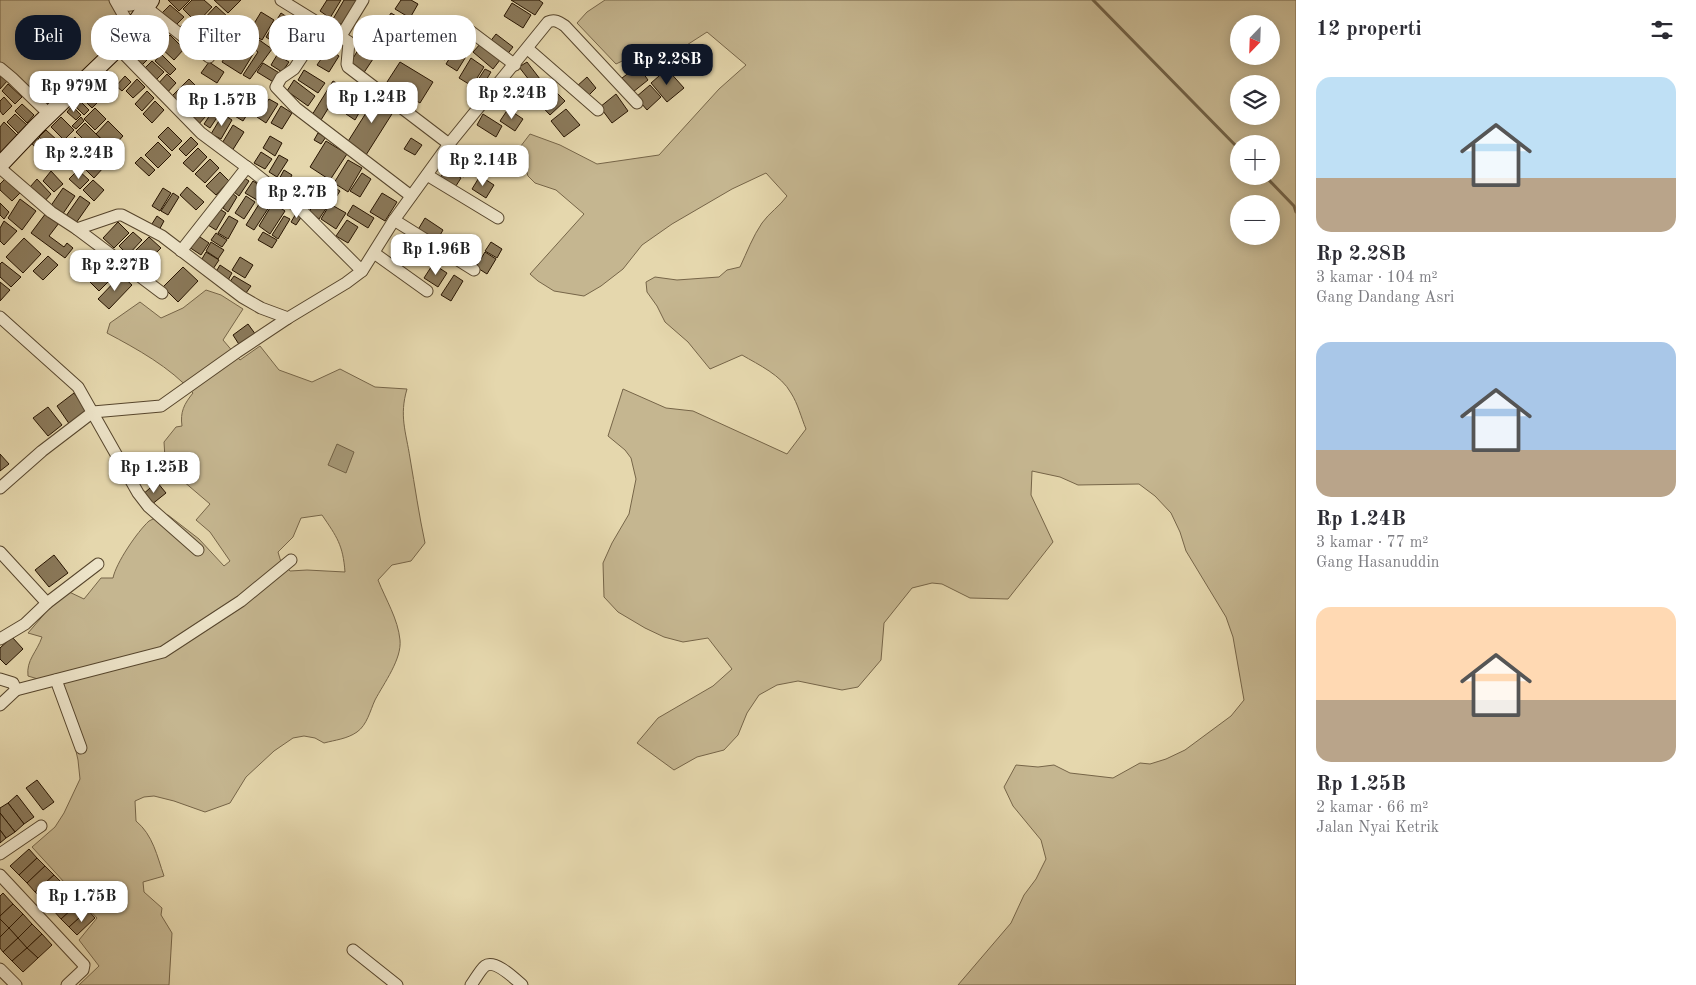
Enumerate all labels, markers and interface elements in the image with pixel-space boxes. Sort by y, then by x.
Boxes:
chip: Beli [15,15,81,60]
chip: Sewa [91,15,169,60]
chip: Filter [179,15,259,60]
chip: Baru [269,15,343,60]
chip: Apartemen [353,15,476,60]
north arrow [1230,15,1280,65]
map controls [1230,15,1280,245]
icon: filters [1648,16,1676,44]
text: 12 properti [1316,19,1422,40]
pin: Rp 2.28B [615,44,719,86]
text: Rp 2.28B [633,52,701,68]
pin: Rp 979M [28,70,120,113]
button: layers [1230,75,1280,125]
pin: Rp 2.24B [460,78,564,120]
text: Rp 979M [41,79,107,95]
pin: Rp 1.24B [320,82,424,124]
pin: Rp 1.57B [170,84,274,127]
text: Rp 2.24B [478,86,546,102]
text: Rp 1.24B [338,90,406,106]
text: Rp 1.57B [188,93,256,109]
icon: home [1451,110,1541,200]
button: + [1230,135,1280,185]
pin: Rp 2.24B [27,138,131,180]
pin: Rp 2.14B [431,144,535,187]
text: Rp 2.24B [45,146,113,162]
text: Rp 2.14B [449,153,517,169]
pin: Rp 2.7B [251,176,343,219]
text: Rp 2.7B [267,185,327,201]
button: − [1230,195,1280,245]
pin: Rp 1.96B [384,234,488,276]
text: Rp 1.96B [402,242,470,258]
text: Rp 2.28B [1316,244,1406,265]
pin: Rp 2.27B [63,250,167,292]
text: Rp 2.27B [81,258,149,274]
text: 3 kamar · 104 m² [1316,270,1438,286]
text: Gang Dandang Asri [1316,290,1454,306]
icon: home [1451,375,1541,465]
pin: Rp 1.25B [102,452,206,494]
text: Rp 1.25B [120,460,188,476]
text: Rp 1.24B [1316,509,1406,530]
text: 3 kamar · 77 m² [1316,535,1428,551]
text: Gang Hasanuddin [1316,555,1439,571]
icon: home [1451,640,1541,730]
text: Rp 1.25B [1316,774,1406,795]
text: 2 kamar · 66 m² [1316,800,1428,816]
text: Jalan Nyai Ketrik [1316,820,1439,836]
pin: Rp 1.75B [30,880,134,923]
text: Rp 1.75B [48,889,116,905]

